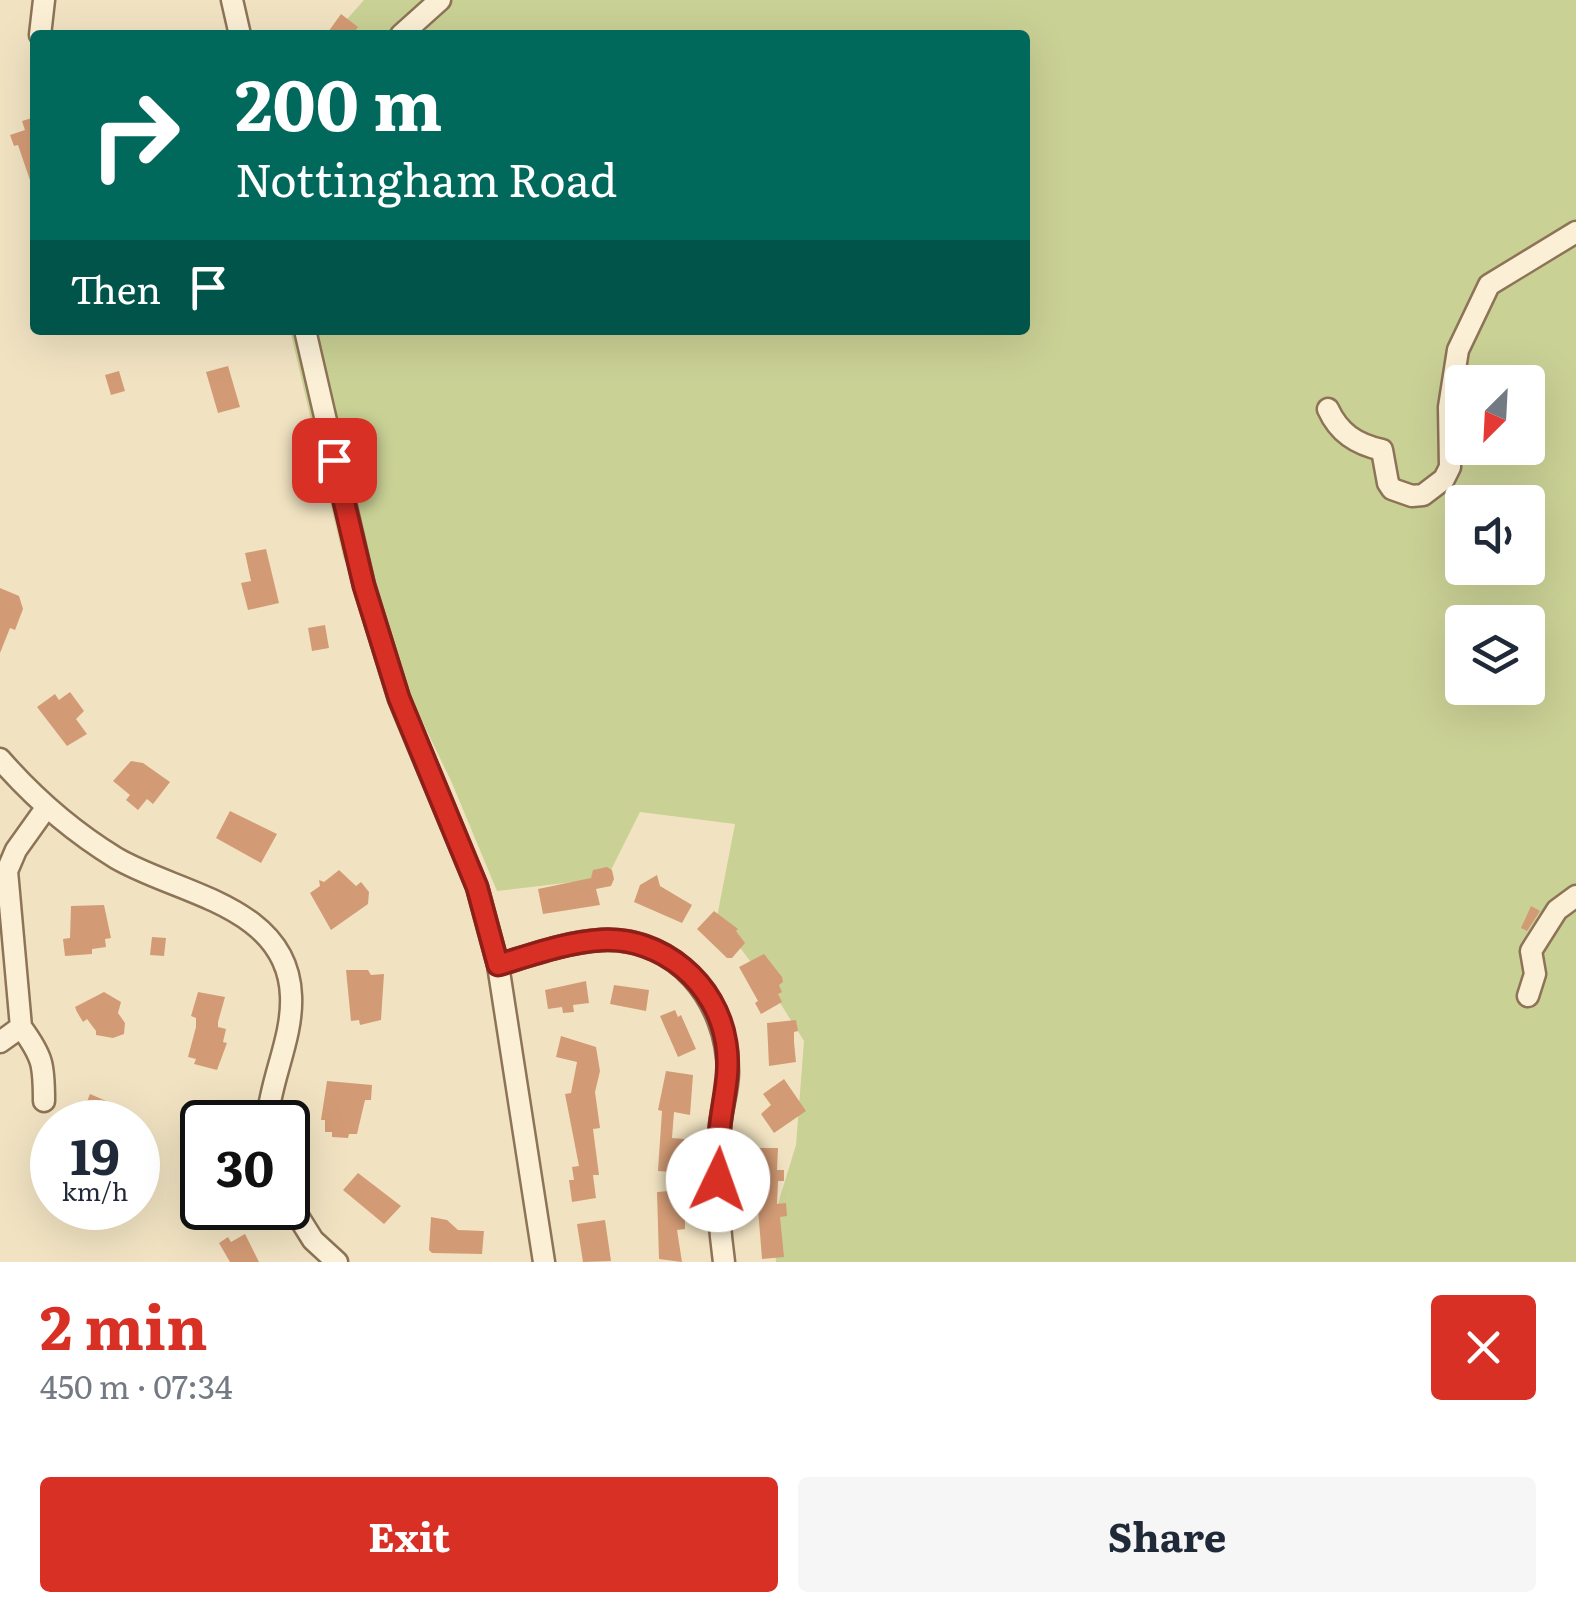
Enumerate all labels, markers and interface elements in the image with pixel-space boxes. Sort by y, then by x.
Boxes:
text: 200 m [235,49,443,153]
icon: right [70,70,200,200]
text: Nottingham Road [235,144,617,211]
text: Then [70,259,161,316]
icon: arrive [181,260,236,315]
north arrow [1445,365,1545,465]
map controls [1445,365,1545,705]
pin [292,418,377,503]
icon: arrive [307,433,362,488]
button: sound [1445,485,1545,585]
button: layers [1445,605,1545,705]
speed limit sign: 30 [180,1100,310,1230]
text: 19 [70,1116,120,1190]
position arrow [666,1128,770,1232]
text: km/h [62,1172,128,1209]
text: 2 min [40,1279,208,1368]
button: close [1431,1295,1536,1400]
text: 450 m · 07:34 [40,1361,233,1409]
button: Exit [40,1477,778,1592]
button: Share [798,1477,1536,1592]

